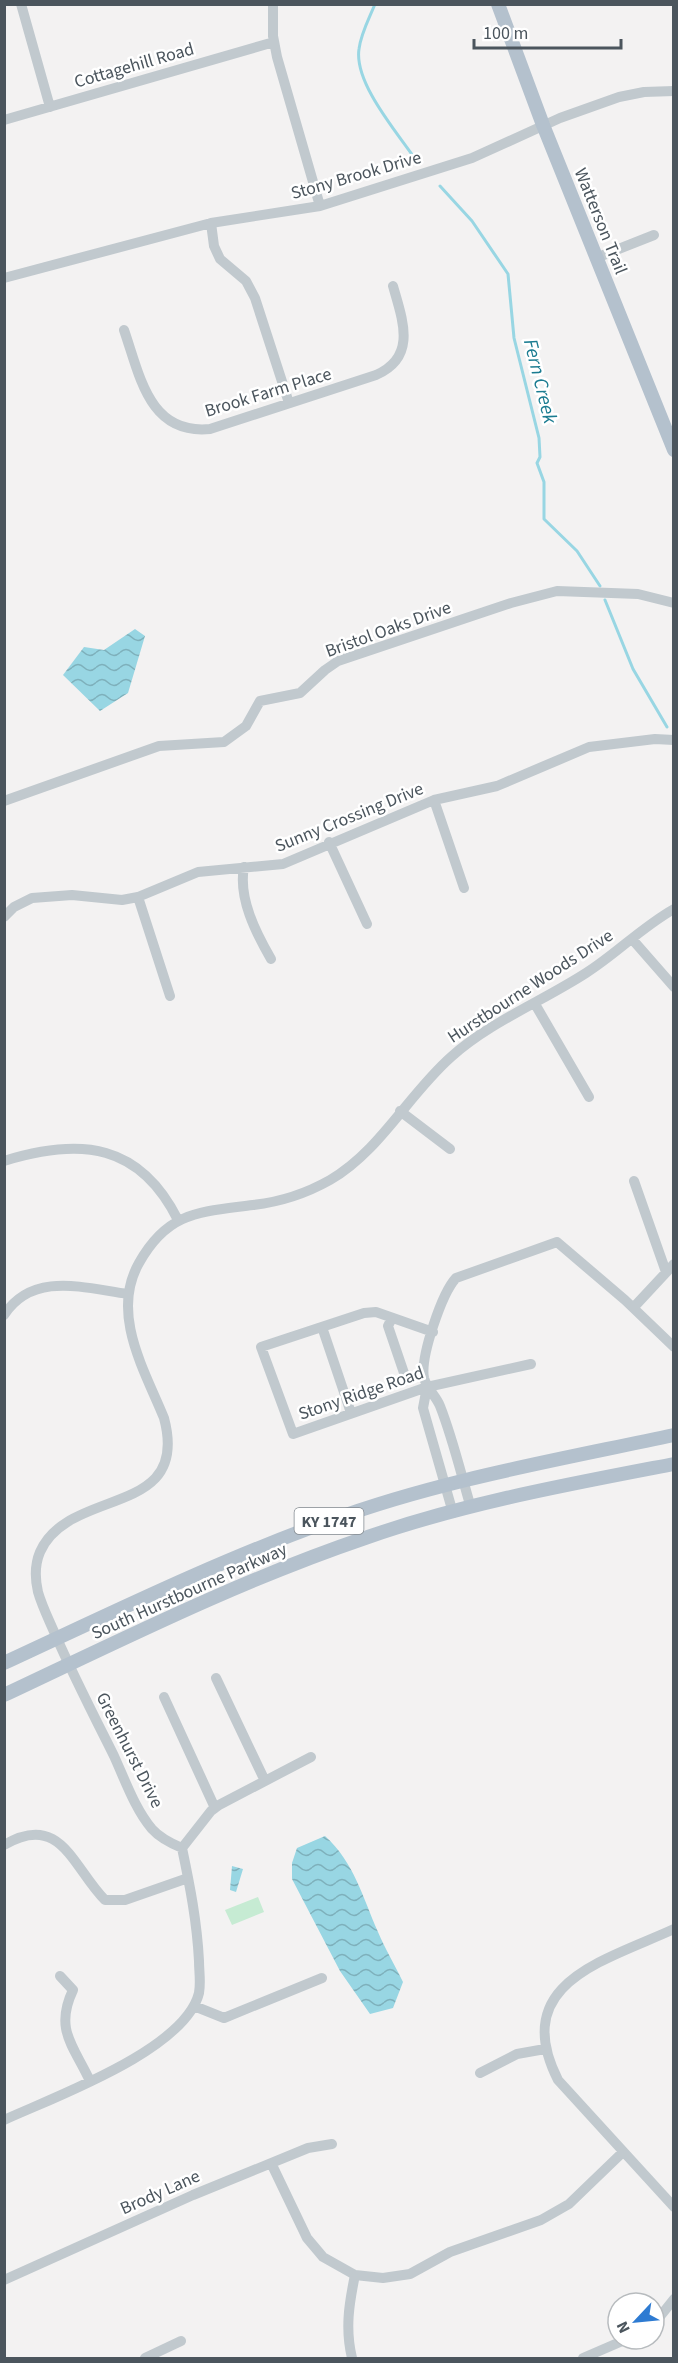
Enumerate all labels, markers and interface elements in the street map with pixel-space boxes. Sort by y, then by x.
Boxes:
scale bar [474,12,621,50]
text: 100 m [483,21,528,46]
street label: Cottagehill Road [71,36,197,95]
street label: Stony Brook Drive [288,145,424,206]
street label: Watterson Trail [568,164,633,278]
water label: Fern Creek [516,336,564,427]
street label: Brook Farm Place [202,361,335,424]
street label: Bristol Oaks Drive [322,595,455,664]
street label: Sunny Crossing Drive [271,776,427,859]
street label: Hurstbourne Woods Drive [443,923,618,1049]
street label: Stony Ridge Road [295,1360,427,1427]
road number: KY 1747 [294,1508,364,1534]
street label: South Hurstbourne Parkway [87,1537,291,1646]
street label: Greenhurst Drive [90,1688,169,1812]
street label: Brody Lane [116,2164,204,2221]
north arrow [606,2291,666,2351]
text: N [611,2318,636,2337]

